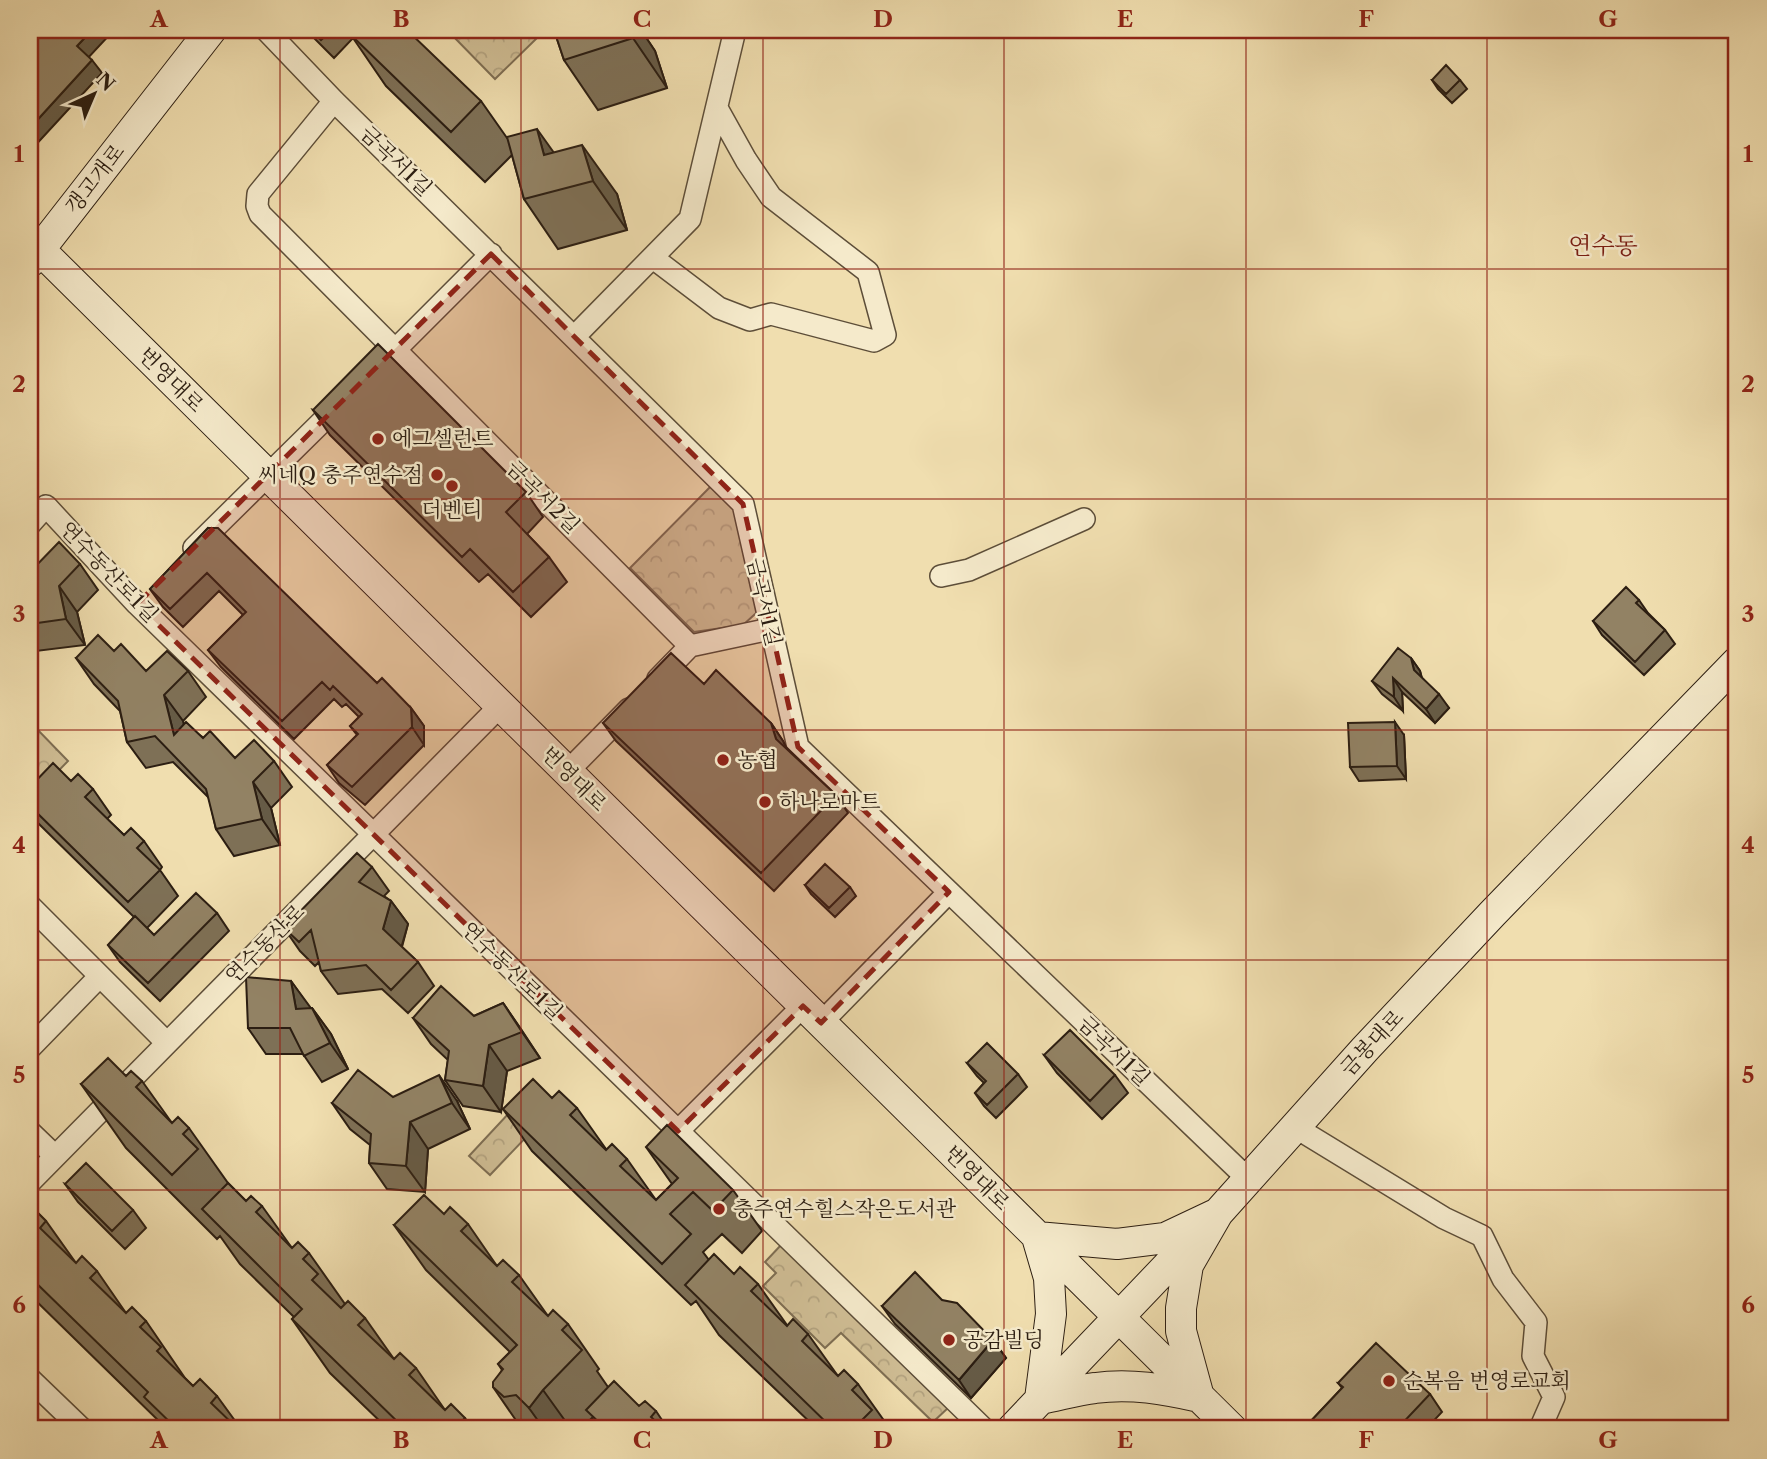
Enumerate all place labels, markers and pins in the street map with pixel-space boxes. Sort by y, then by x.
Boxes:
place label: 에그셀런트 [392,426,493,451]
marker: 에그셀런트 [370,431,386,447]
place label: 씨네Q 충주연수점 [258,462,423,487]
marker: 씨네Q 충주연수점 [429,467,445,483]
marker: 더벤티 [444,478,460,494]
place label: 더벤티 [422,497,482,522]
place label: 농협 [737,747,778,772]
marker: 농협 [715,752,731,768]
place label: 하나로마트 [779,789,880,814]
marker: 하나로마트 [757,794,773,810]
place label: 충주연수힐스작은도서관 [733,1196,957,1221]
marker: 충주연수힐스작은도서관 [711,1201,727,1217]
place label: 공감빌딩 [963,1327,1044,1352]
marker: 공감빌딩 [941,1332,957,1348]
place label: 순복음 번영로교회 [1403,1368,1571,1393]
marker: 순복음 번영로교회 [1381,1373,1397,1389]

